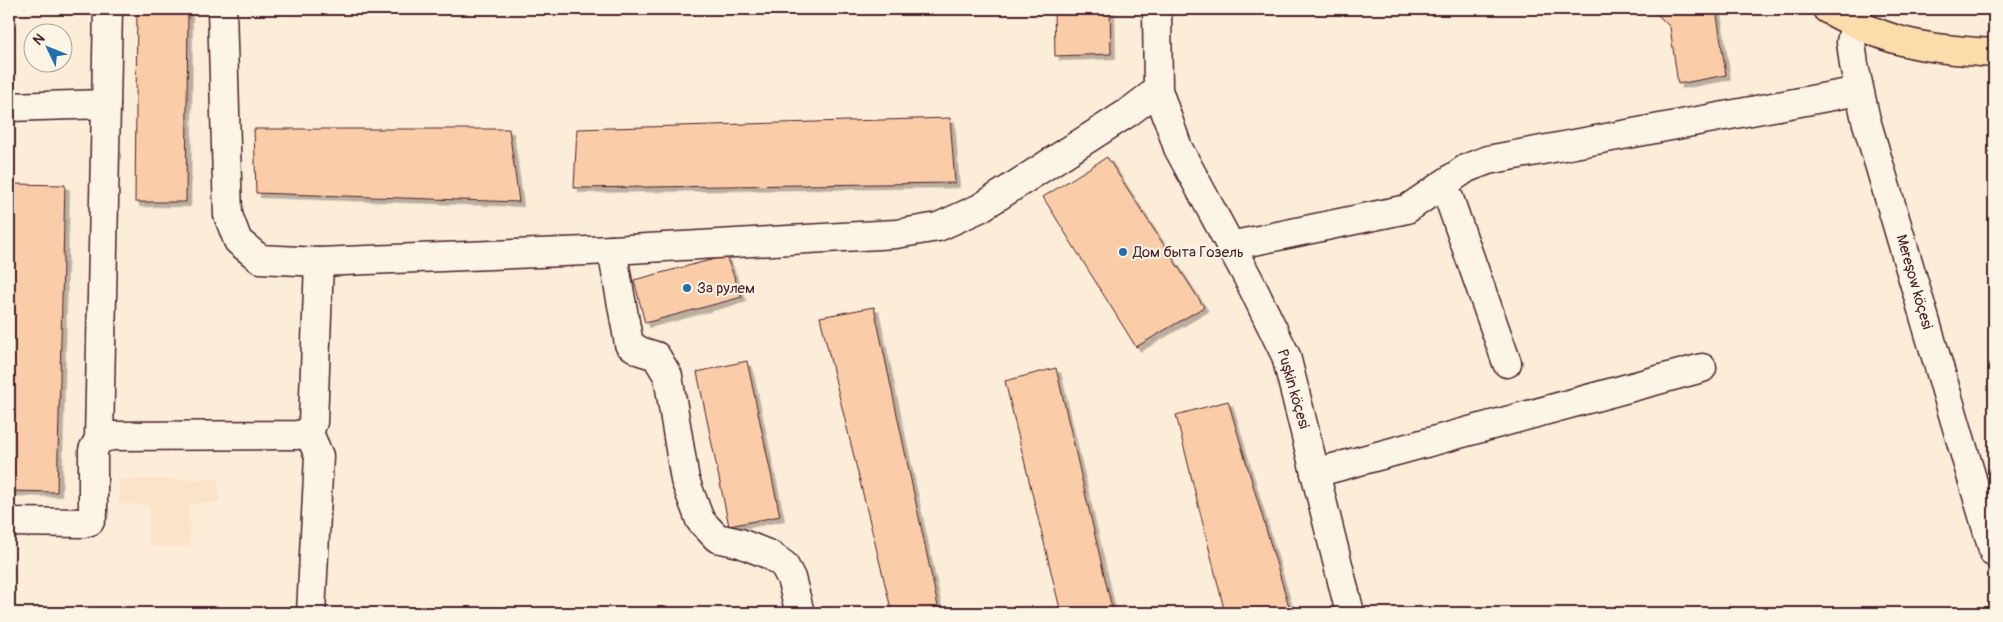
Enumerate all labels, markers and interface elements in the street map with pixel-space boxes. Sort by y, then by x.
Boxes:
north arrow [22,22,72,72]
text: N [29,30,48,49]
street label: Mereşow köçesi [1891,232,1937,332]
place label: Дом быта Гозель [1132,243,1244,262]
marker: Дом быта Гозель [1117,246,1129,258]
place label: За рулем [697,279,755,298]
marker: За рулем [681,282,693,294]
street label: Puşkin köçesi [1273,347,1314,431]

